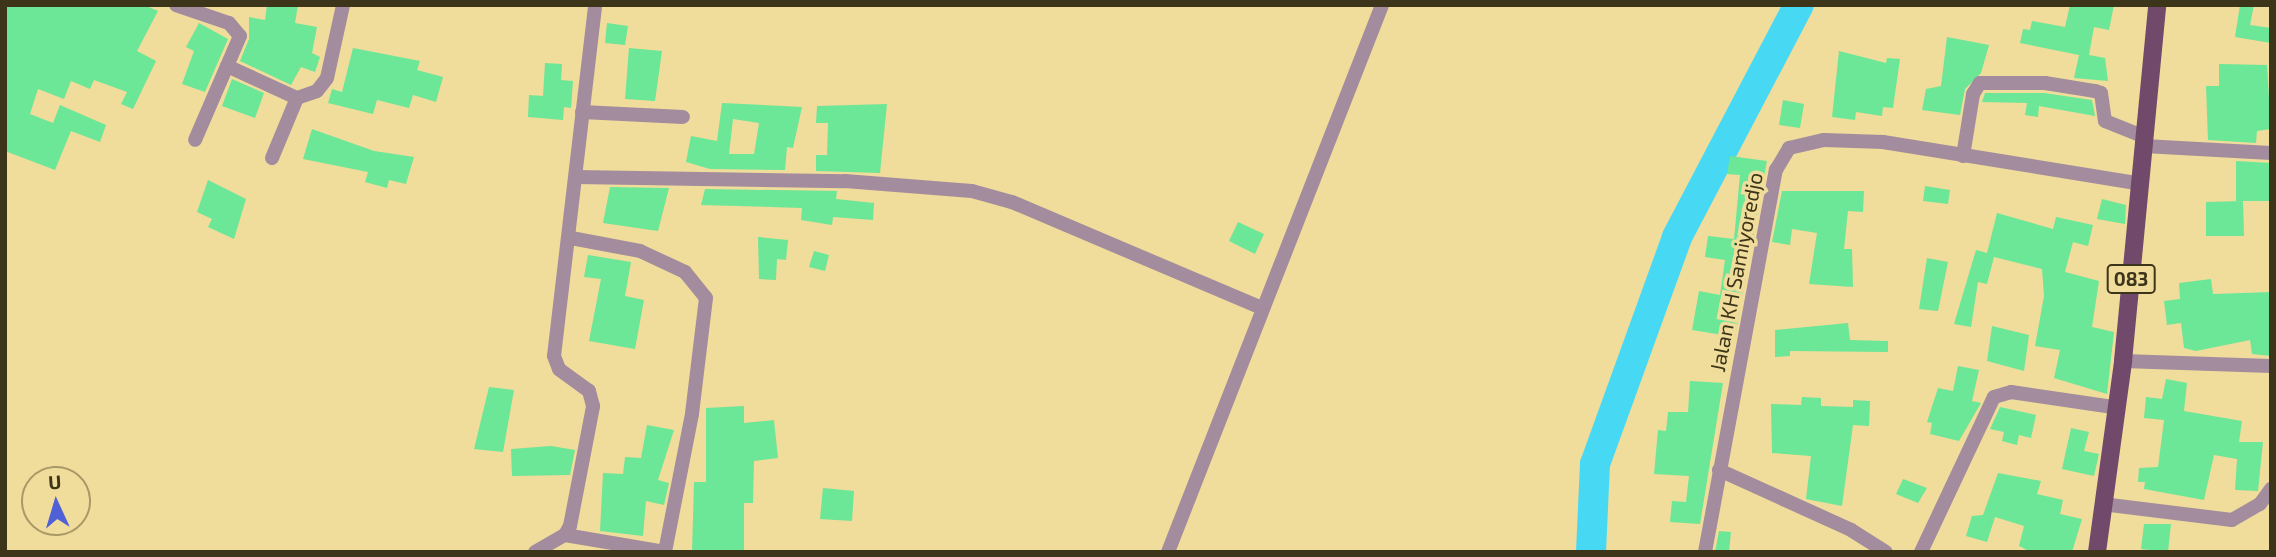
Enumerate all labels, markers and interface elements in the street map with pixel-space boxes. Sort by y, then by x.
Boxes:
street label: Jalan KH Samiyoredjo [1704,170,1768,374]
road number: 083 [2106,264,2156,294]
north arrow [21,466,91,536]
text: U [47,470,62,493]

